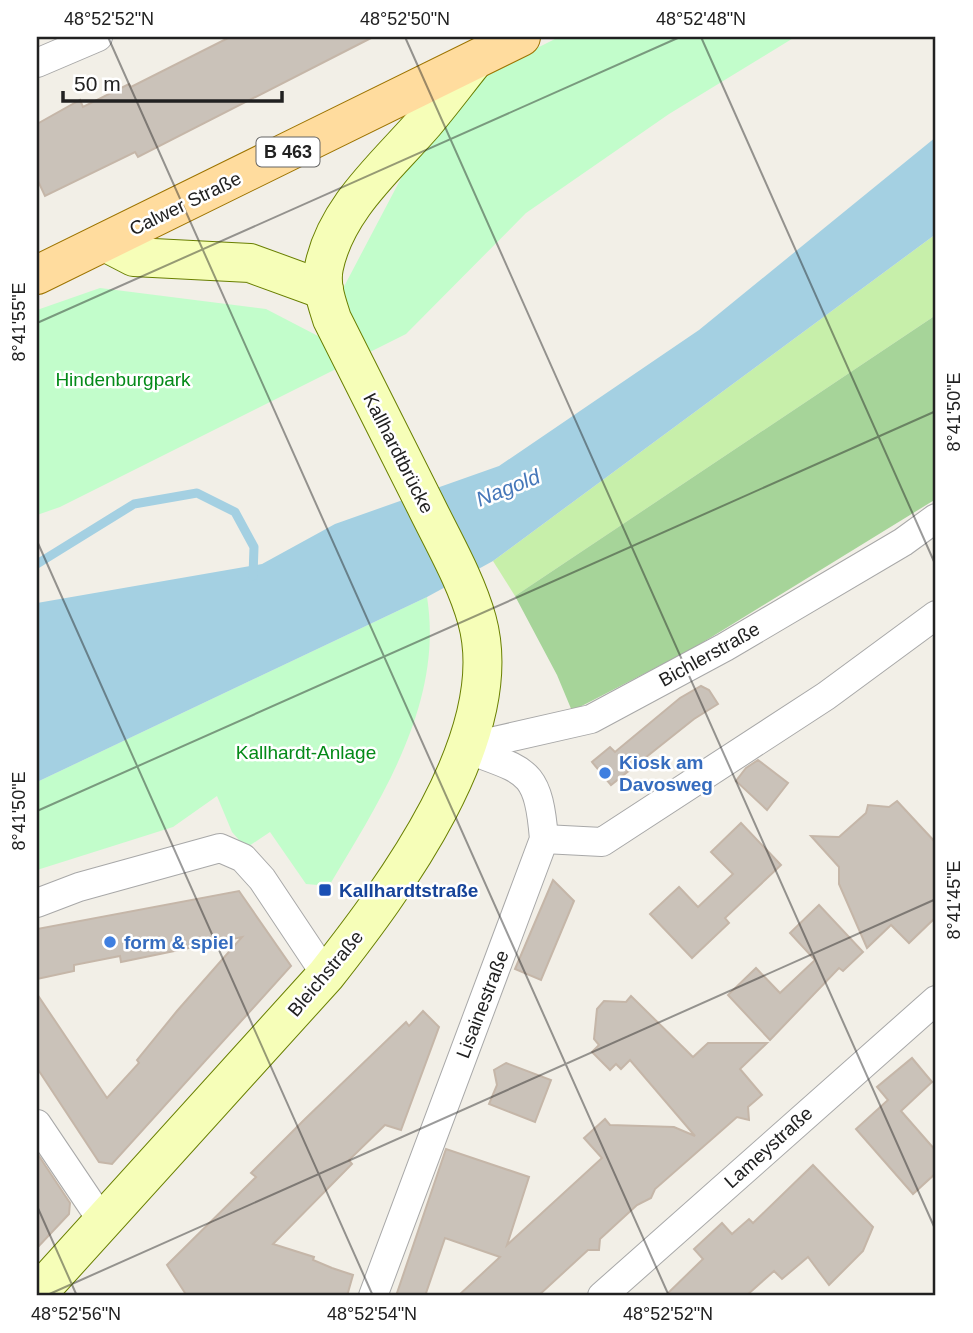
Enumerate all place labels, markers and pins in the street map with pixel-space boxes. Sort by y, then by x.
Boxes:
place label: Kiosk am Davosweg [619,752,713,795]
marker: Kiosk am Davosweg [597,765,613,781]
place label: Kallhardtstraße [339,880,478,901]
marker: Kallhardtstraße [317,882,333,898]
place label: form & spiel [124,932,234,953]
marker: form & spiel [102,934,118,950]

